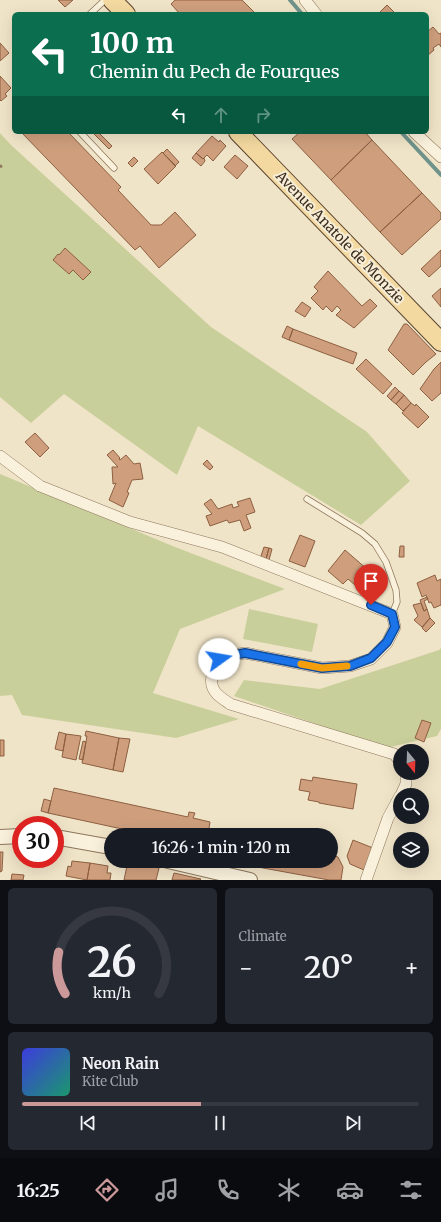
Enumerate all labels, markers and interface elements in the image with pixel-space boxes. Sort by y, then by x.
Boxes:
text: 100 m [90,25,174,61]
icon: left [24,28,76,80]
text: Chemin du Pech de Fourques [90,60,340,83]
icon: left [168,104,190,126]
icon: ahead [210,104,232,126]
icon: right [252,104,274,126]
street label: Avenue Anatole de Monzie [271,166,408,307]
pin [354,564,388,605]
icon: arrive [360,570,382,592]
position arrow [198,638,240,680]
north arrow [393,744,429,780]
map controls [393,744,429,868]
button: search [393,788,429,824]
speed limit sign: 30 [12,816,64,868]
button: layers [393,832,429,868]
text: 16:26 · 1 min · 120 m [152,838,290,857]
text: Climate [239,928,287,945]
text: 26 [88,936,137,988]
text: 20° [304,948,354,986]
text: − [239,954,253,982]
text: + [404,954,419,982]
text: km/h [93,984,132,1002]
text: Neon Rain [82,1054,159,1073]
text: Kite Club [82,1073,138,1090]
icon: previous [77,1112,99,1134]
icon: pause [209,1112,231,1134]
icon: next [342,1112,364,1134]
icon: directions [93,1176,121,1204]
icon: music [153,1176,181,1204]
icon: phone [214,1176,242,1204]
icon: climate [275,1176,303,1204]
icon: car [336,1176,364,1204]
icon: filters [397,1176,425,1204]
text: 16:25 [16,1179,60,1202]

